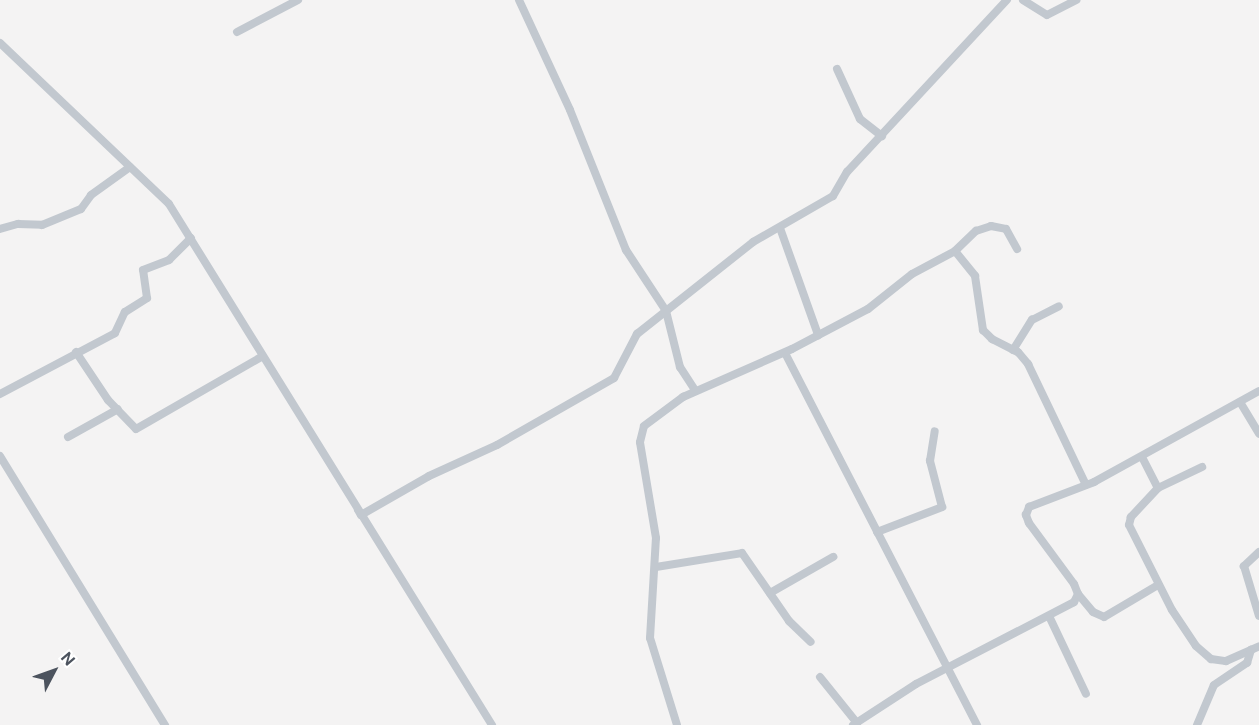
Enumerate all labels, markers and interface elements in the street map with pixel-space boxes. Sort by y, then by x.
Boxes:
north arrow [24,641,84,701]
text: N [56,648,80,670]

